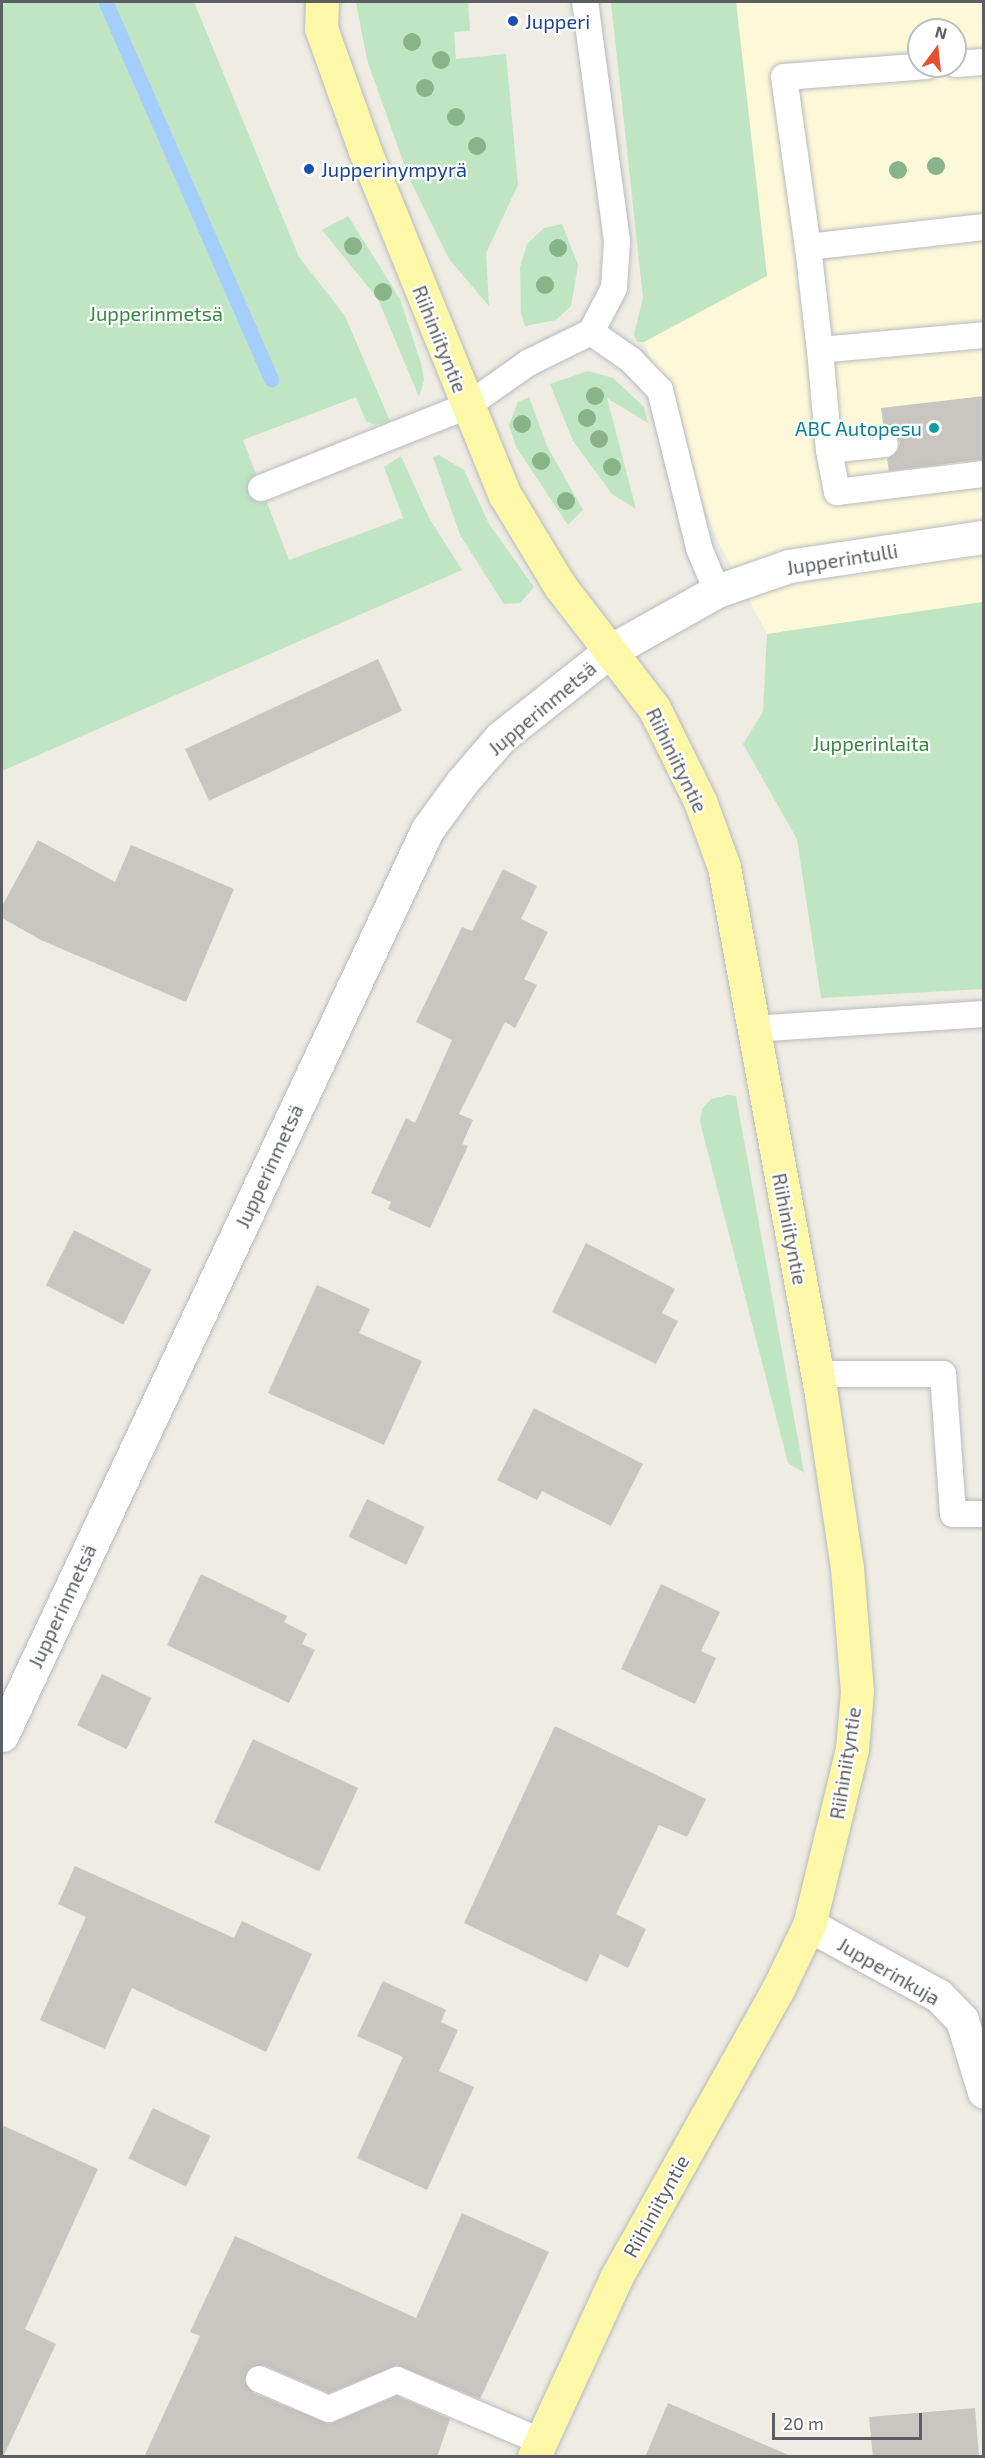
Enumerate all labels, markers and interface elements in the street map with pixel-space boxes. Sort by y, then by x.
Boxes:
place label: Jupperi [525,9,590,33]
marker: Jupperi [506,14,520,28]
north arrow [907,18,967,78]
text: N [933,21,949,43]
place label: Jupperinympyrä [321,157,467,181]
marker: Jupperinympyrä [302,162,316,176]
street label: Riihiniityntie [408,282,472,396]
park label: Jupperinmetsä [89,301,223,325]
place label: ABC Autopesu [795,416,922,440]
marker: ABC Autopesu [927,421,941,435]
street label: Jupperintulli [785,538,899,580]
street label: Jupperinmetsä [483,656,601,760]
street label: Riihiniityntie [641,704,713,816]
park label: Jupperinlaita [812,731,930,755]
street label: Jupperinmetsä [230,1100,308,1232]
street label: Riihiniityntie [767,1171,813,1287]
street label: Jupperinmetsä [23,1540,101,1672]
street label: Riihiniityntie [824,1705,866,1821]
street label: Jupperinkuja [834,1932,944,2010]
street label: Riihiniityntie [618,2151,694,2261]
scale bar [775,2401,925,2439]
text: 20 m [783,2412,824,2434]

